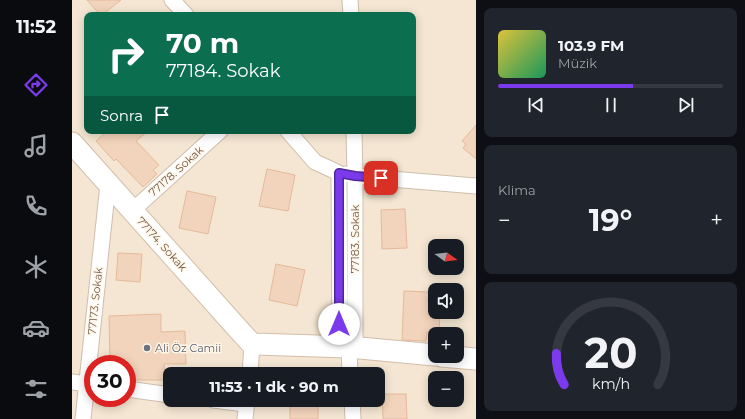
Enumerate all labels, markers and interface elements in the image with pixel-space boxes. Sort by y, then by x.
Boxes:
text: 11:52 [16,16,56,38]
text: 70 m [166,26,239,60]
icon: right [100,28,152,80]
text: 103.9 FM [558,36,624,55]
text: Müzik [558,55,597,71]
text: 77184. Sokak [166,60,280,82]
icon: directions [22,71,50,99]
icon: previous [525,94,547,116]
icon: pause [600,94,622,116]
icon: next [675,94,697,116]
icon: arrive [151,104,173,126]
text: Sonra [100,106,143,125]
icon: music [22,132,50,160]
street label: 77178. Sokak [146,142,207,199]
pin [364,161,398,195]
icon: arrive [370,167,392,189]
text: Klima [498,182,536,198]
icon: phone [22,192,50,220]
text: 19° [589,202,632,239]
street label: 77183. Sokak [348,204,362,273]
text: − [498,207,511,234]
text: + [710,207,723,234]
street label: 77174. Sokak [134,214,190,275]
north arrow [428,239,464,275]
map controls [428,239,464,407]
icon: climate [22,253,50,281]
street label: 77173. Sokak [84,266,106,336]
button: sound [428,283,464,319]
position arrow [318,303,360,345]
icon: car [22,314,50,342]
button: + [428,327,464,363]
text: 20 [584,327,637,377]
place label: Ali Öz Camii [155,341,221,355]
marker: Ali Öz Camii [142,343,152,353]
speed limit sign: 30 [84,355,136,407]
button: − [428,371,464,407]
text: km/h [591,374,630,392]
icon: filters [22,375,50,403]
text: 11:53 · 1 dk · 90 m [209,377,339,396]

